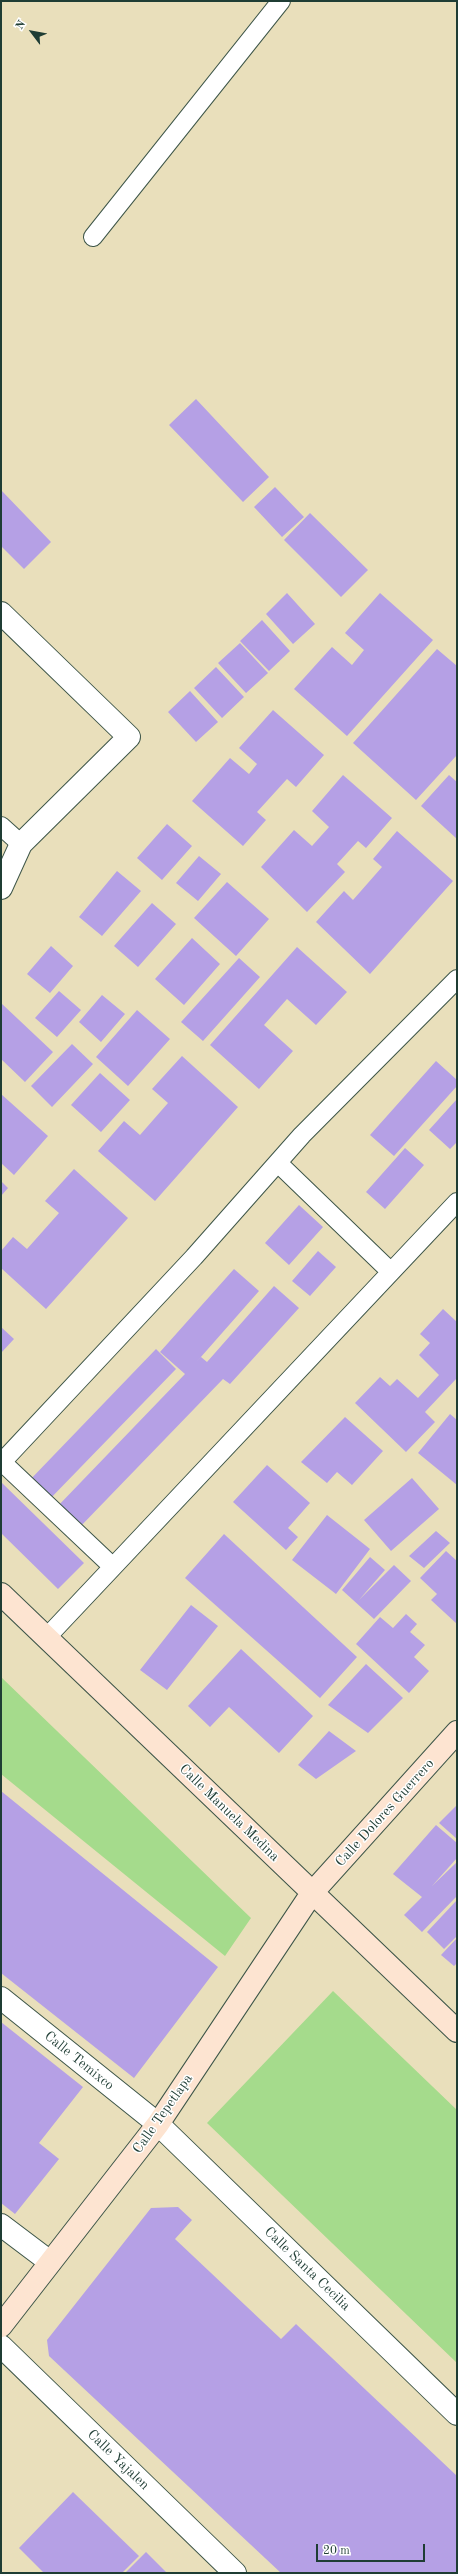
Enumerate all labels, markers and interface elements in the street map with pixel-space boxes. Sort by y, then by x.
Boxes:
north arrow [12,12,52,52]
text: N [15,19,28,32]
street label: Calle Dolores Guerrero [332,1756,438,1870]
street label: Calle Manuela Medina [175,1761,283,1865]
street label: Calle Temixco [41,2028,117,2094]
street label: Calle Tepetlapa [129,2071,197,2157]
street label: Calle Santa Cecilia [260,2224,354,2314]
street label: Calle Yajalen [84,2426,152,2494]
scale bar [318,2536,427,2562]
text: 20 m [323,2545,350,2557]

